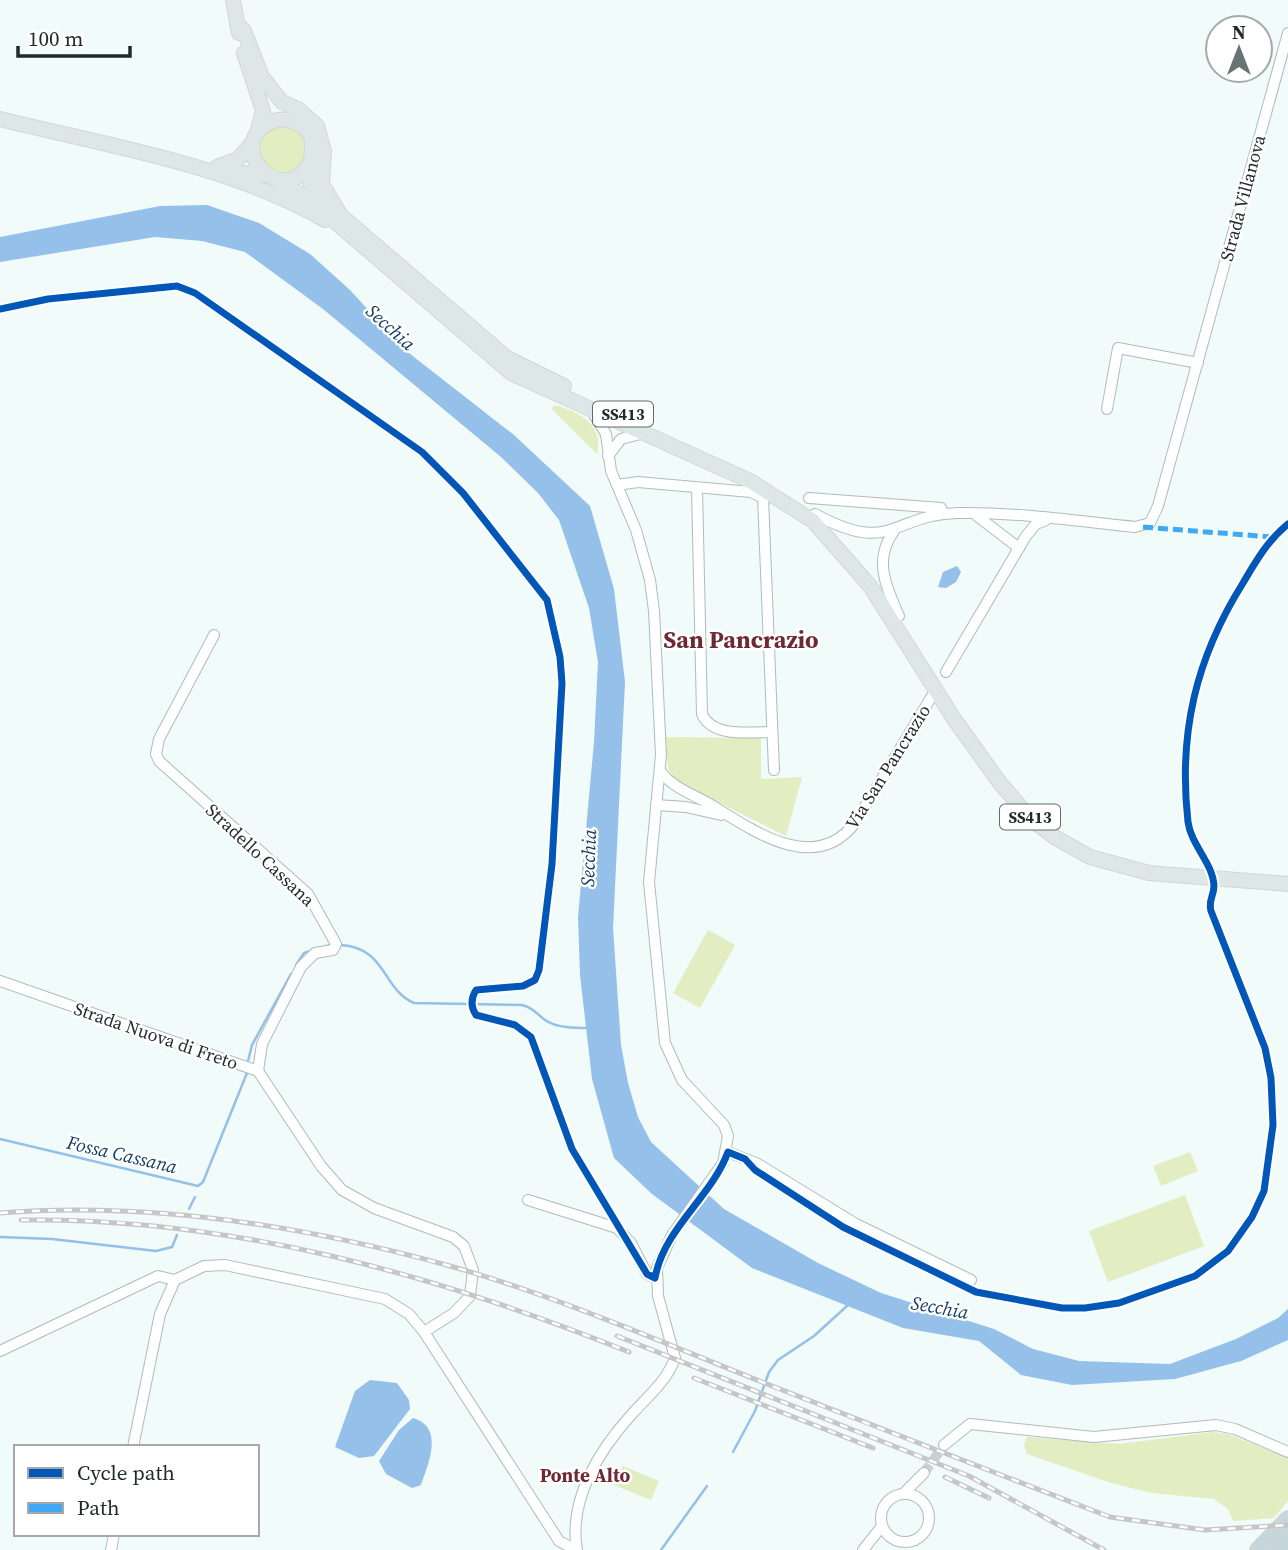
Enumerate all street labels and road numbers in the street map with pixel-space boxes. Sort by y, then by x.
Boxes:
street label: Strada Villanova [1214,131,1272,264]
road number: SS413 [593,402,653,426]
street label: Via San Pancrazio [839,699,936,834]
street label: Stradello Cassana [200,797,321,912]
road number: SS413 [1000,804,1060,830]
street label: Strada Nuova di Freto [71,996,242,1075]

